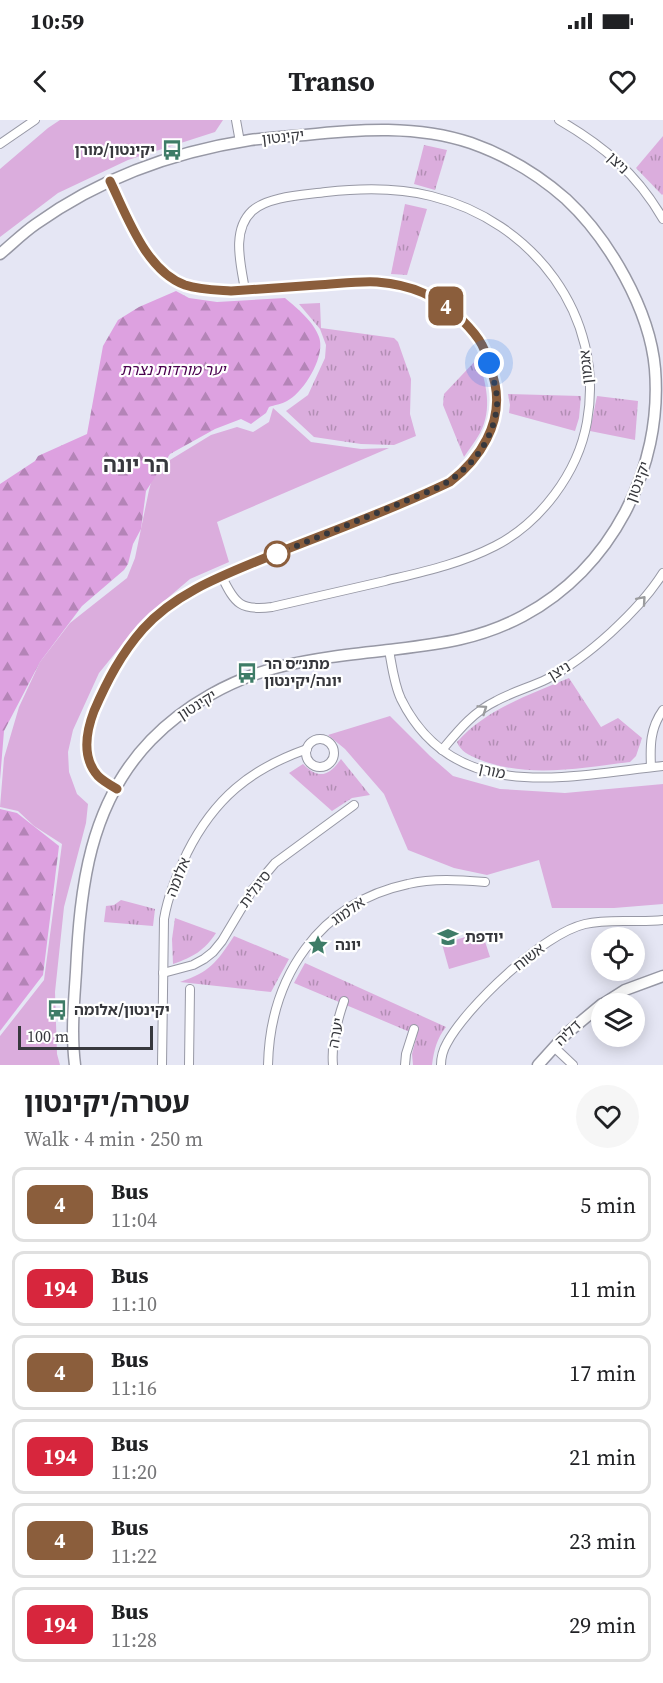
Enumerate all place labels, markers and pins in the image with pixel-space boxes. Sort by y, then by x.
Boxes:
bus stop icon: יקינטון/מורן [160,138,184,162]
place label: יקינטון/מורן [75,139,155,160]
unlabelled marker [264,541,290,567]
place label: מתנ״ס הר יונה/יקינטון [264,653,342,691]
bus stop icon: מתנ״ס הר יונה/יקינטון [235,661,259,685]
school or university icon: יודפת [436,925,460,949]
place label: יודפת [465,926,503,947]
place icon: יונה [306,933,330,957]
place label: יונה [335,934,361,955]
bus stop icon: יקינטון/אלומה [45,998,69,1022]
place label: יקינטון/אלומה [74,999,170,1020]

